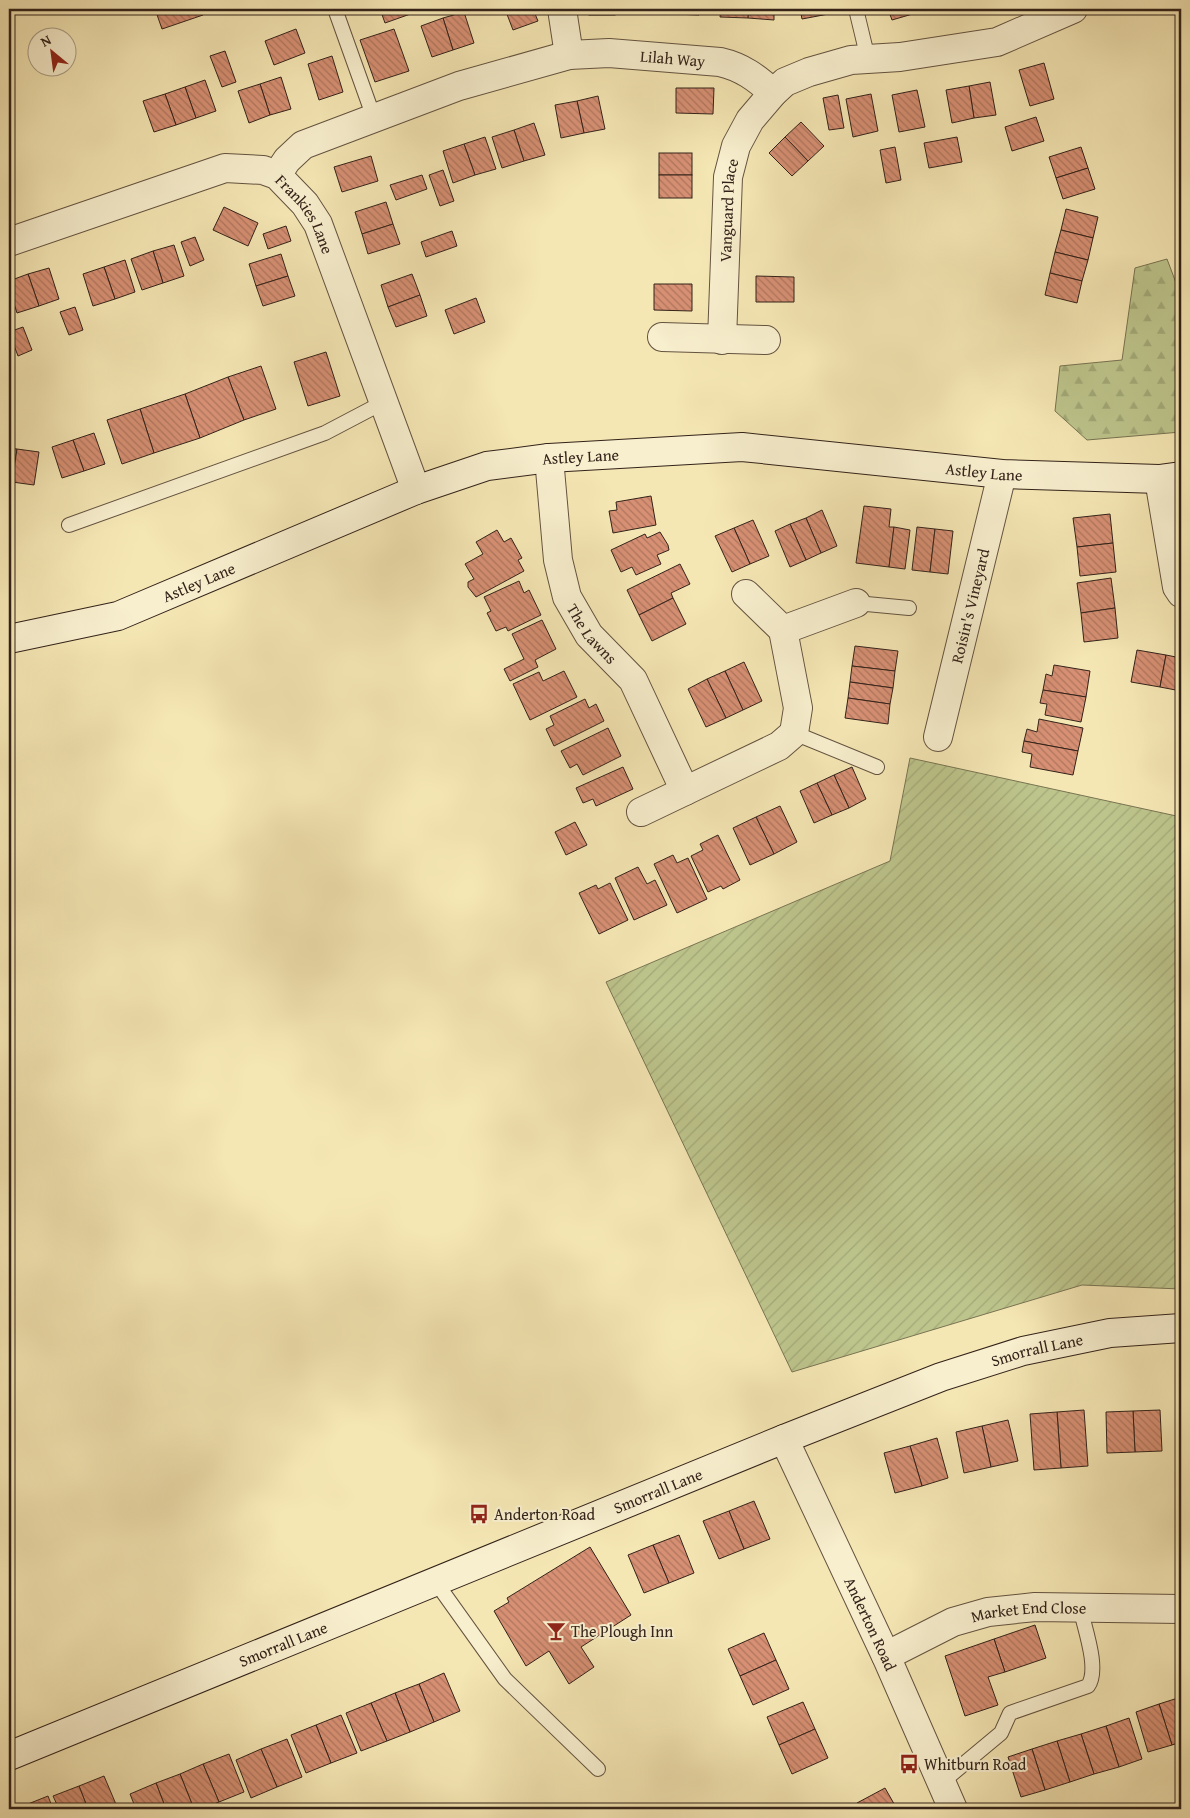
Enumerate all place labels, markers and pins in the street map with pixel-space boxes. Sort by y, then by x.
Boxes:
place label: Anderton Road [494,1502,596,1526]
bus stop icon: Anderton Road [468,1503,490,1525]
place label: The Plough Inn [571,1619,673,1643]
bar icon: The Plough Inn [545,1620,567,1642]
place label: Whitburn Road [924,1752,1027,1776]
bus stop icon: Whitburn Road [898,1753,920,1775]

